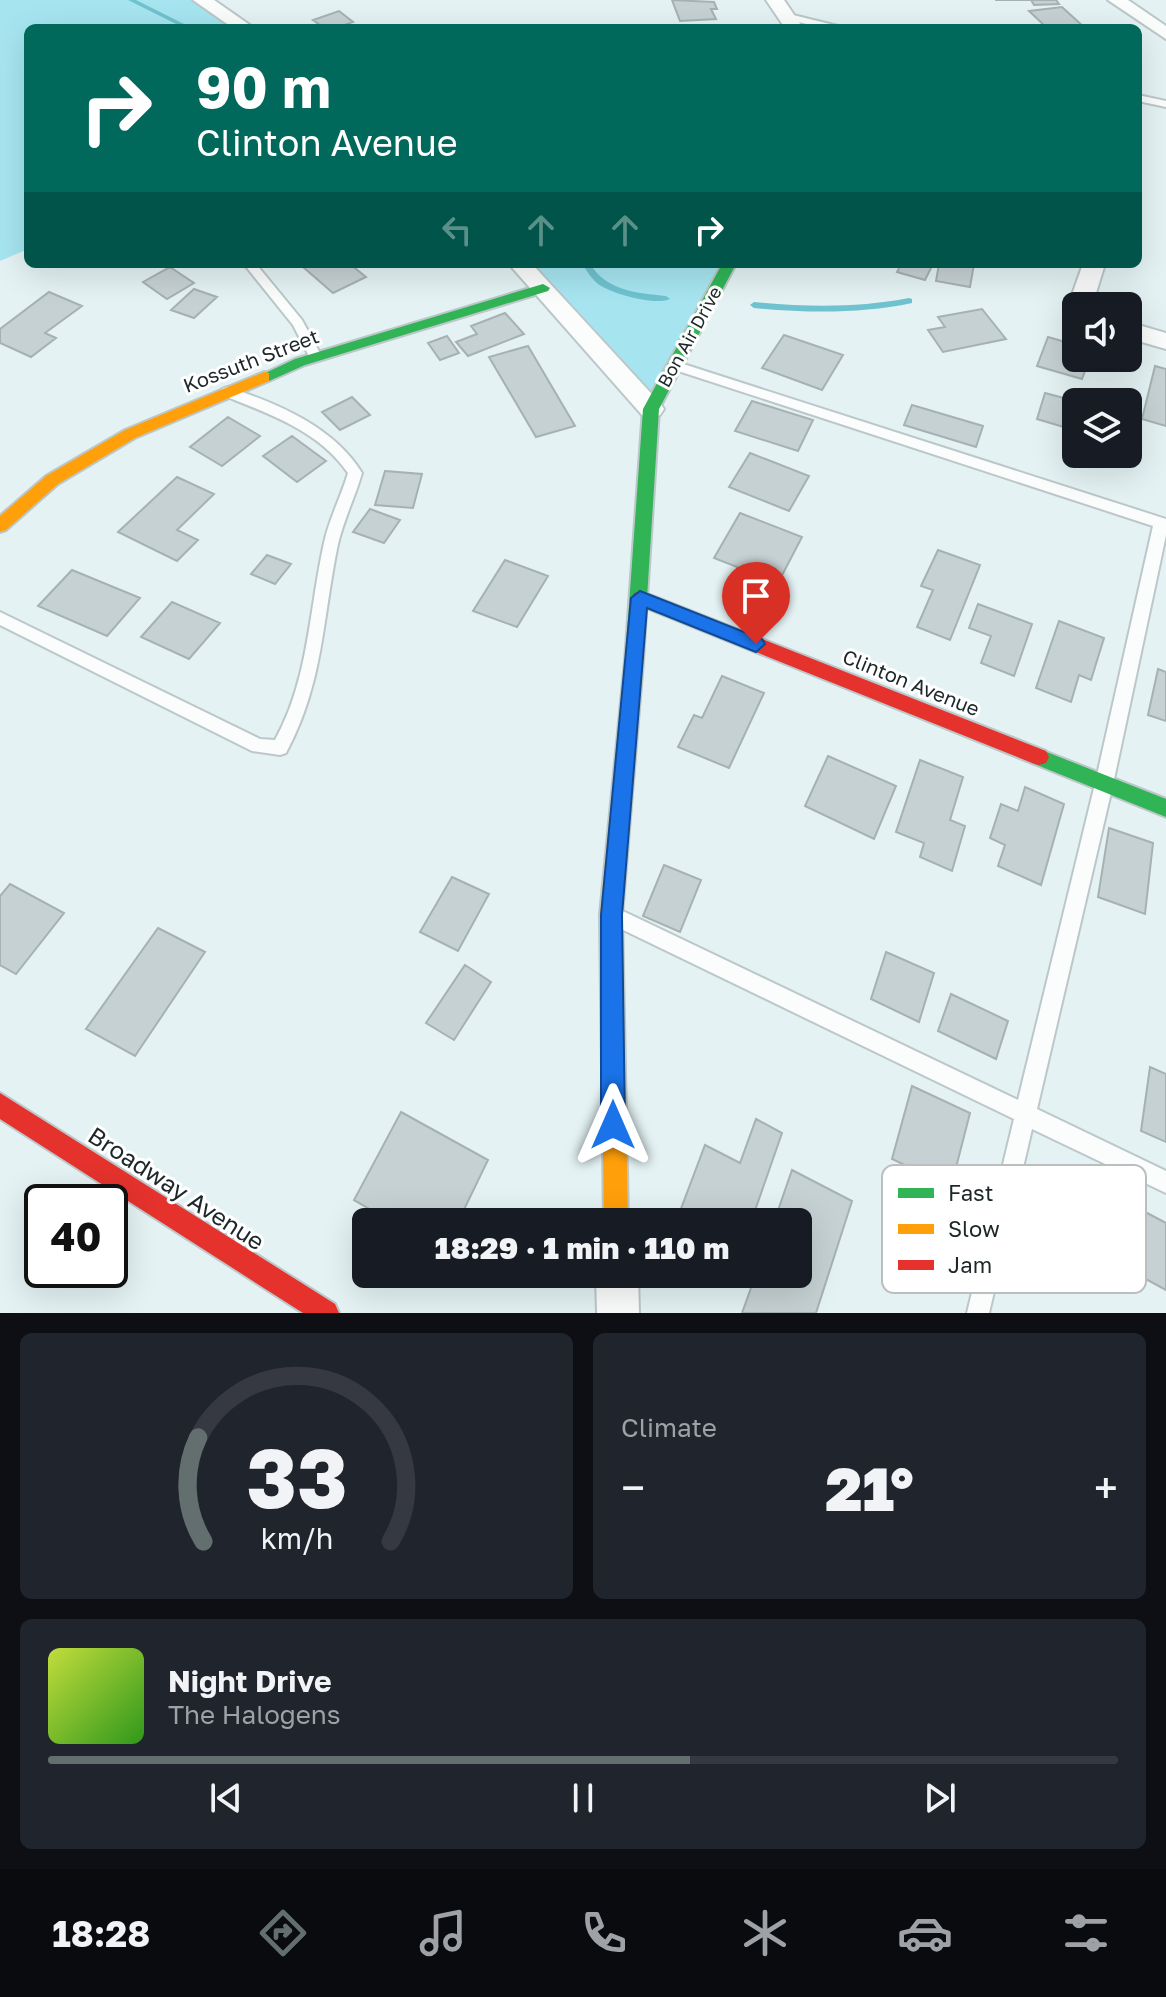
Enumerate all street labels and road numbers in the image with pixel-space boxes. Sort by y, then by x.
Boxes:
street label: Bon Air Drive [652,282,726,391]
street label: Kossuth Street [179,323,322,397]
street label: Clinton Avenue [839,644,983,720]
street label: Broadway Avenue [83,1120,270,1255]

